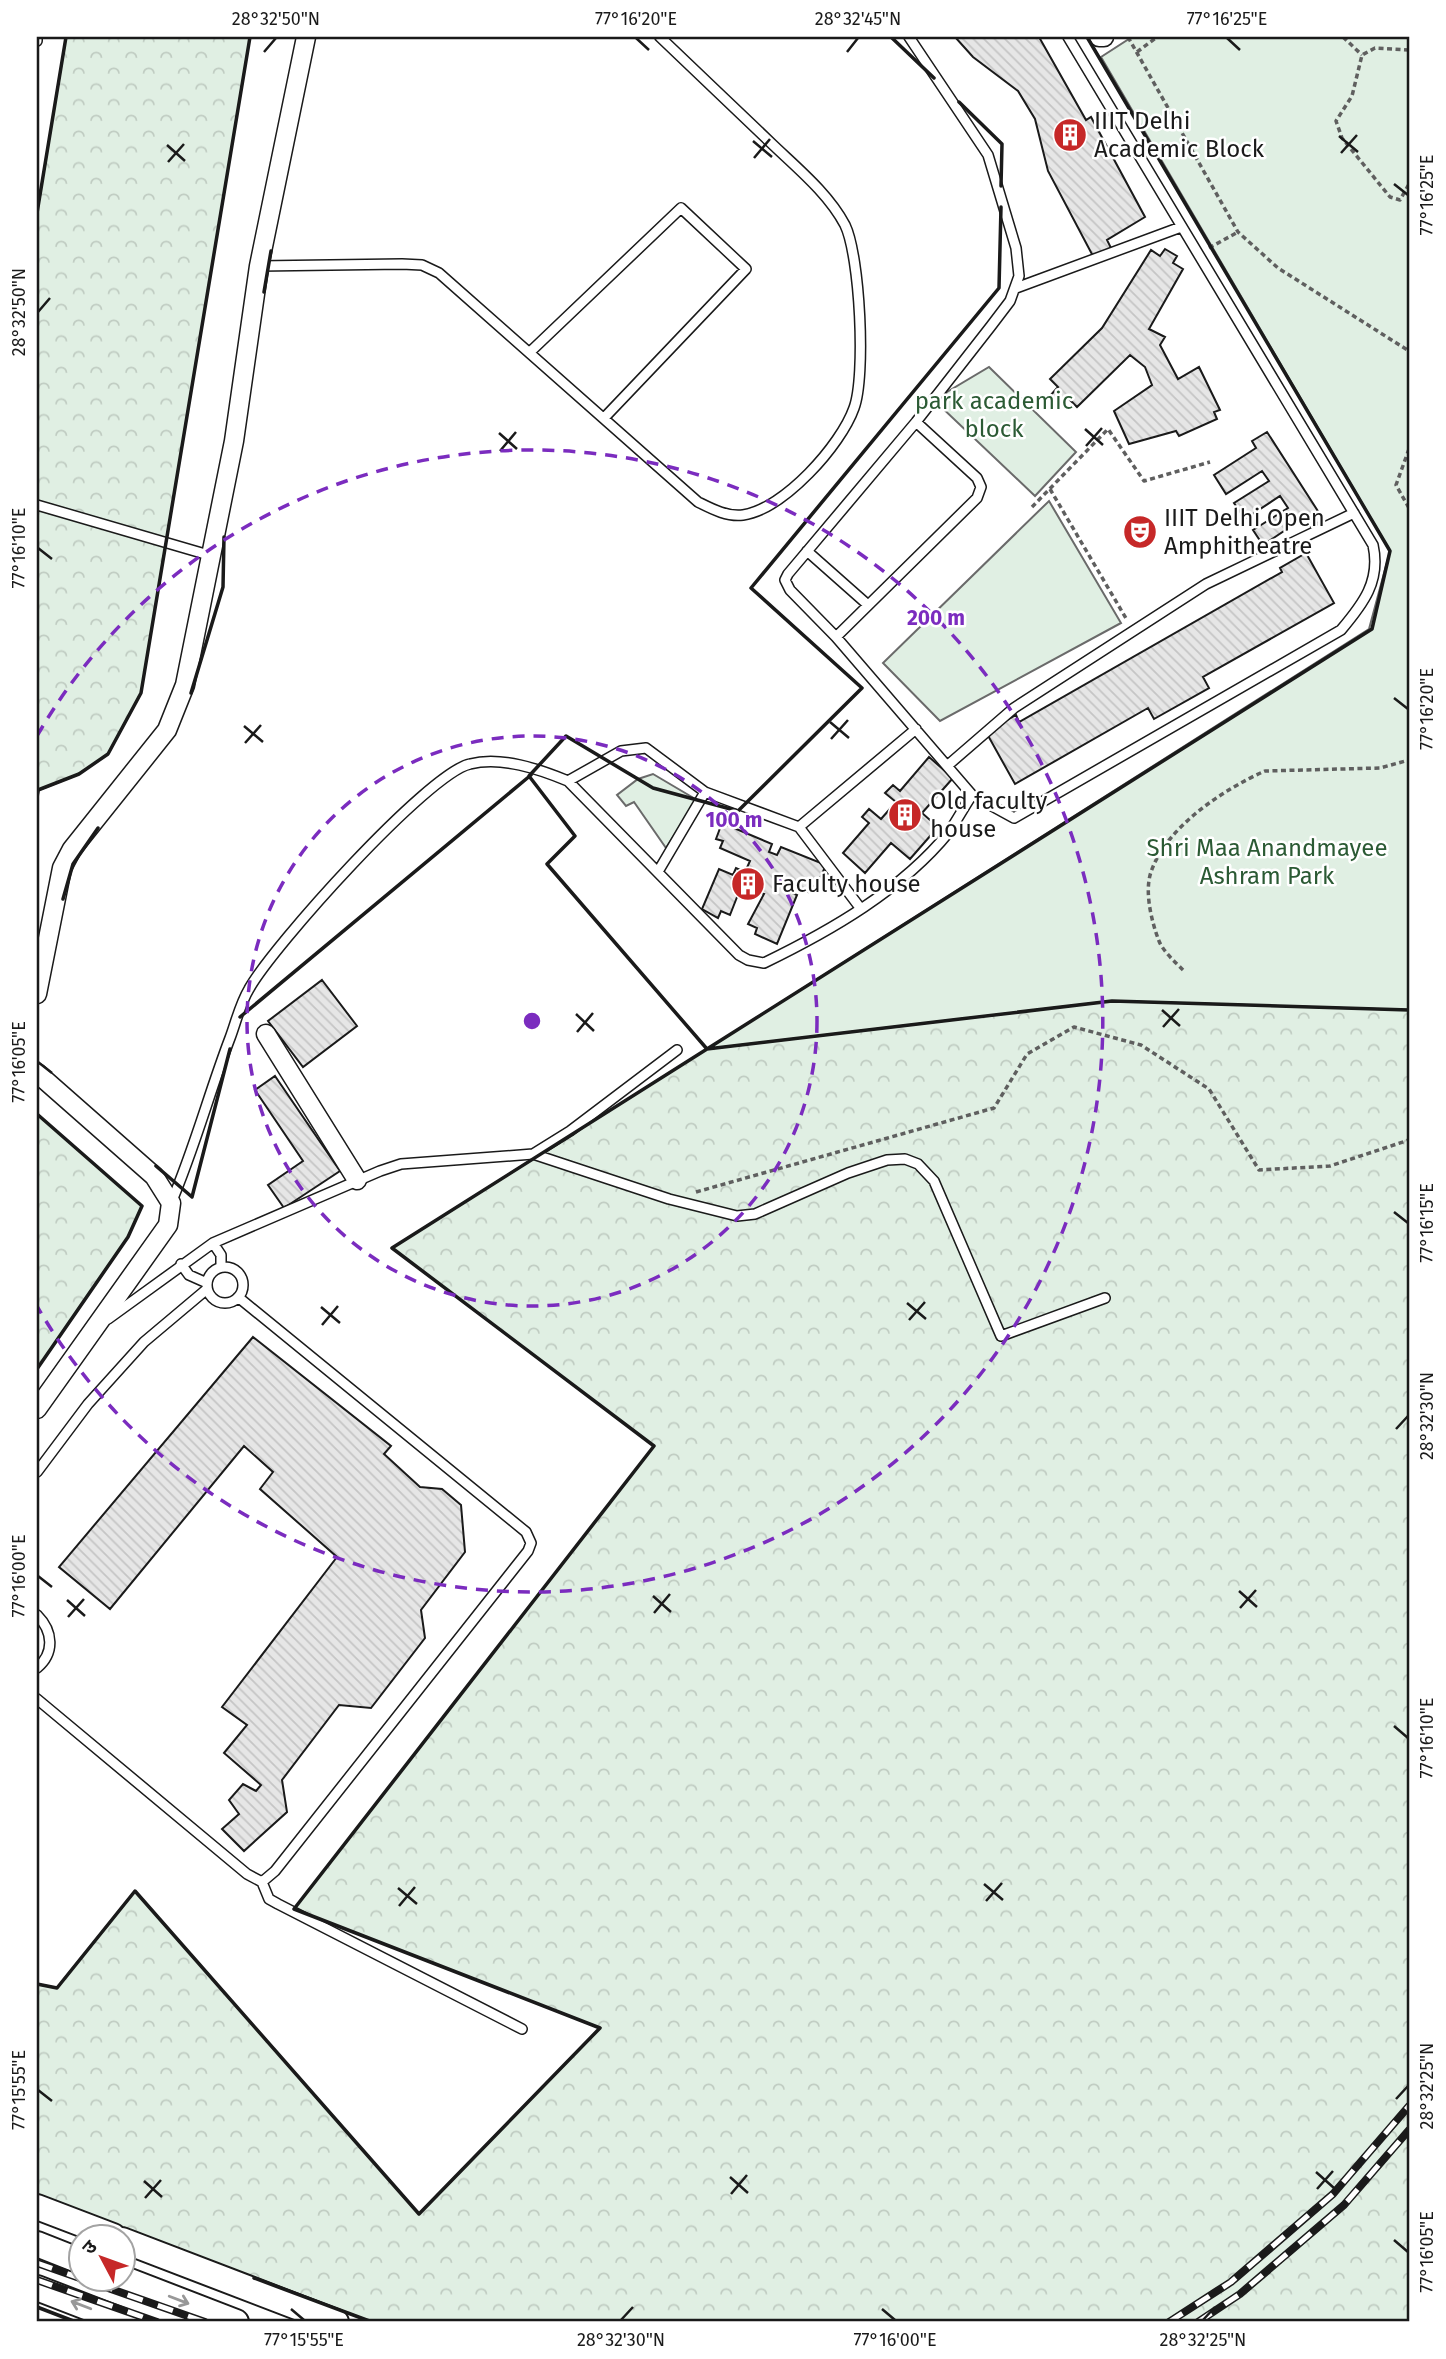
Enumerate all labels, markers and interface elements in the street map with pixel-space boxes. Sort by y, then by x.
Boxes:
text: 28°32'50"N [232,8,320,30]
text: 77°16'20"E [595,8,677,30]
text: 28°32'45"N [815,8,901,30]
text: 77°16'25"E [1187,8,1267,30]
place label: IIIT Delhi Academic Block [1094,107,1265,163]
building icon: IIIT Delhi Academic Block [1051,116,1089,154]
text: 77°16'25"E [1416,155,1438,235]
text: 28°32'50"N [8,268,30,356]
park label: park academic block [915,387,1073,443]
place label: IIIT Delhi Open Amphitheatre [1164,504,1325,560]
text: 77°16'10"E [8,507,30,589]
theatre icon: IIIT Delhi Open Amphitheatre [1121,513,1159,551]
text: 200 m [907,605,965,631]
text: 77°16'20"E [1416,668,1438,750]
place label: Old faculty house [930,787,1048,843]
building icon: Old faculty house [886,796,924,834]
text: 100 m [705,807,763,833]
park label: Shri Maa Anandmayee Ashram Park [1147,834,1387,890]
building icon: Faculty house [729,865,767,903]
place label: Faculty house [772,870,921,898]
centre of rings [520,1009,544,1033]
text: 77°16'05"E [8,1021,30,1103]
text: 77°16'15"E [1416,1183,1438,1263]
text: 28°32'30"N [1416,1372,1438,1460]
text: 77°16'00"E [8,1534,30,1618]
text: 77°16'10"E [1416,1697,1438,1779]
text: 28°32'25"N [1416,2043,1438,2129]
text: 77°15'55"E [8,2050,30,2130]
text: 77°16'05"E [1416,2211,1438,2293]
north arrow [66,2222,136,2292]
text: उ [77,2235,102,2259]
one-way arrow [168,2294,189,2307]
one-way arrow [71,2298,92,2311]
text: 77°15'55"E [264,2329,344,2351]
text: 28°32'30"N [577,2329,665,2351]
text: 77°16'00"E [853,2329,937,2351]
text: 28°32'25"N [1160,2329,1246,2351]

